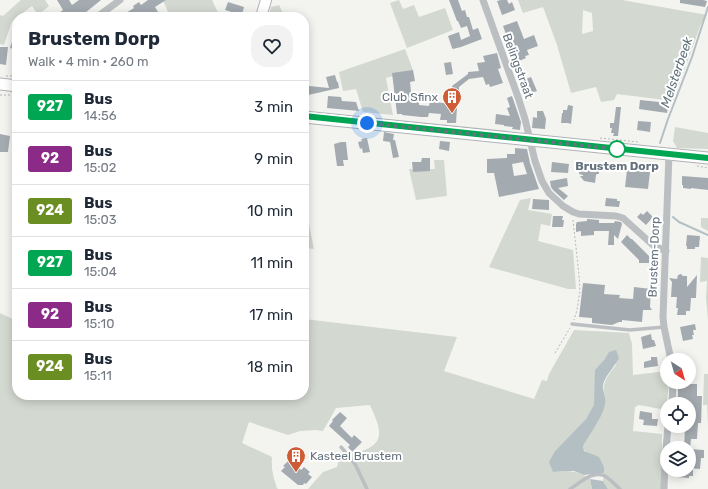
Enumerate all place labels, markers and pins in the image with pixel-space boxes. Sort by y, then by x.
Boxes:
building icon: Club Sfinx [441,86,463,114]
place label: Club Sfinx [382,90,439,104]
marker: Brustem Dorp [608,140,626,158]
place label: Brustem Dorp [575,159,659,173]
building icon: Kasteel Brustem [285,445,307,473]
place label: Kasteel Brustem [310,449,402,463]

